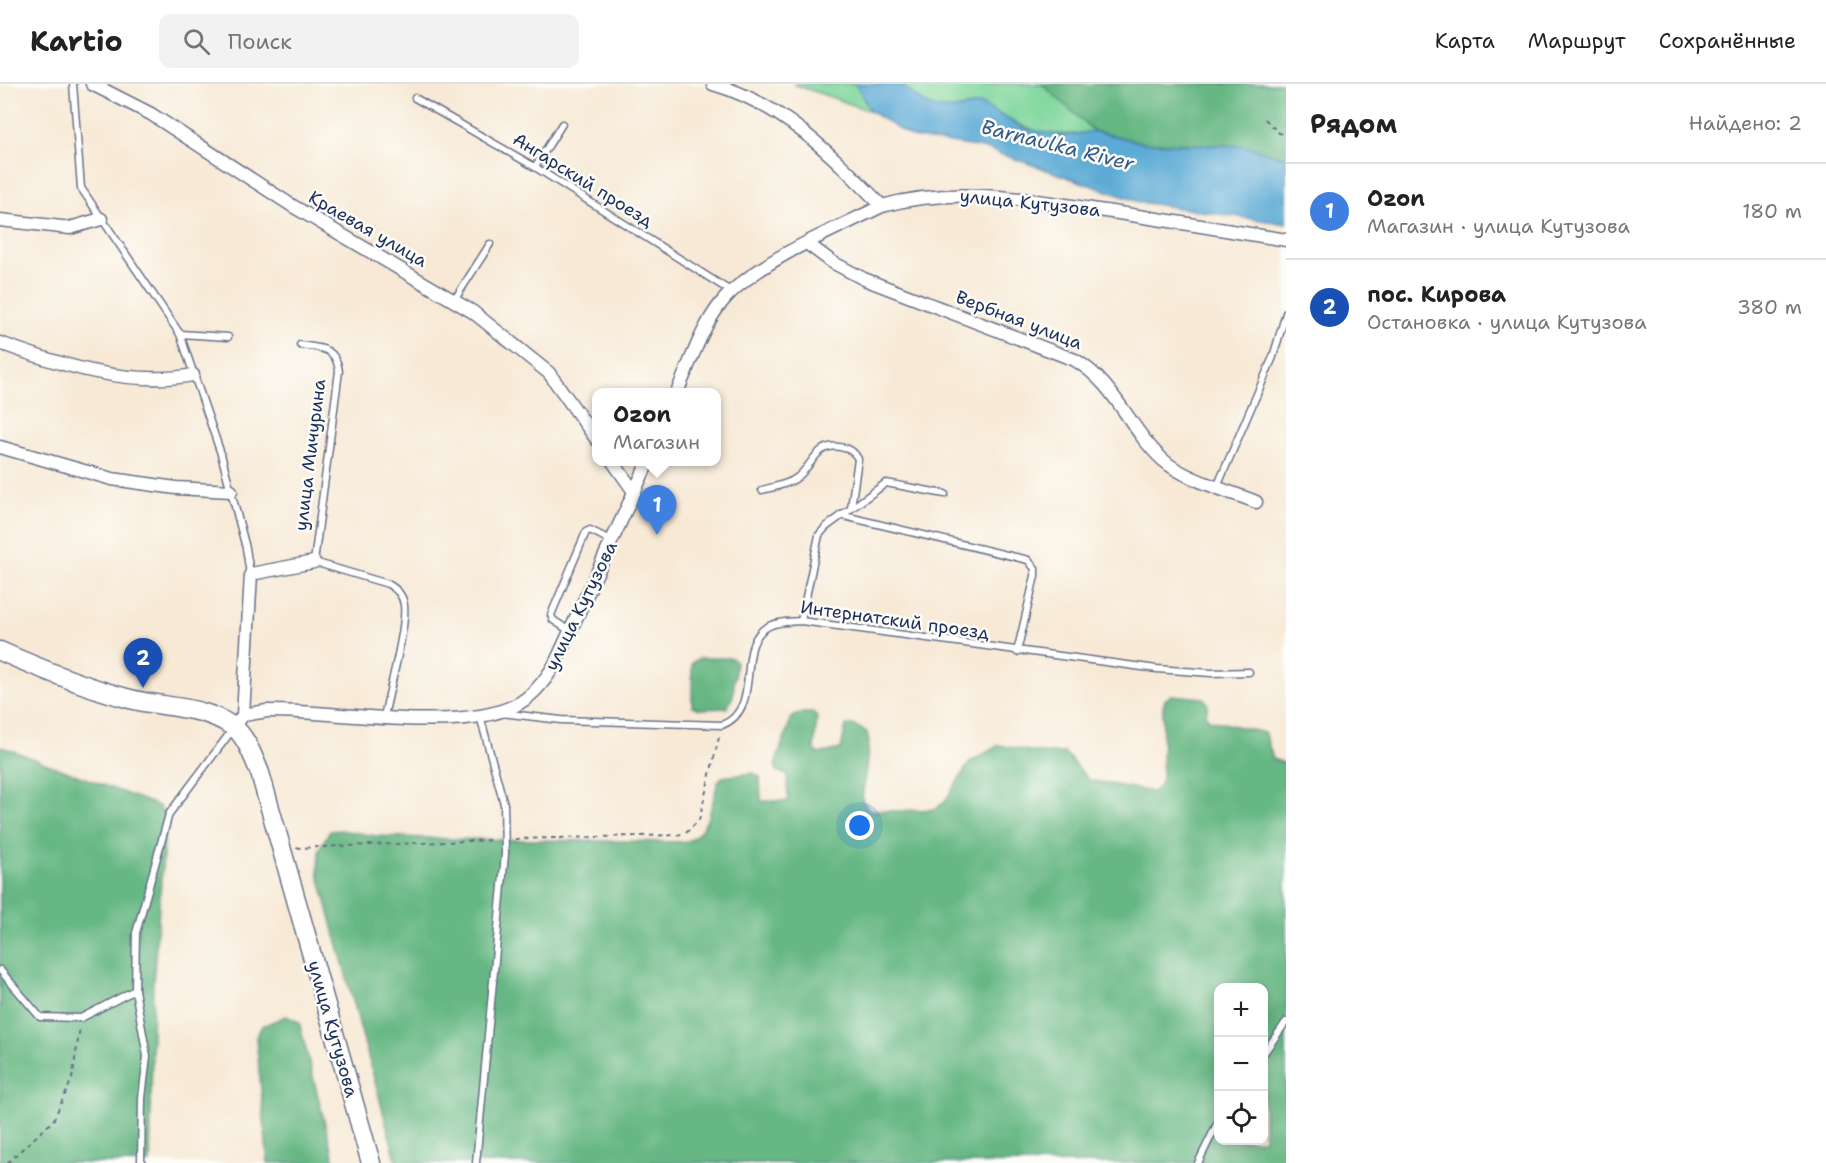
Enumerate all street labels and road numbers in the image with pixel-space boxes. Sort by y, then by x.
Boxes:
street label: Ангарский проезд [508,127,658,233]
street label: улица Кутузова [959,184,1101,222]
street label: Краевая улица [304,185,432,273]
street label: Вербная улица [952,285,1086,355]
street label: улица Мичурина [289,378,331,532]
street label: улица Кутузова [539,537,623,675]
street label: Интернатский проезд [799,595,992,645]
street label: улица Кутузова [302,958,364,1100]

